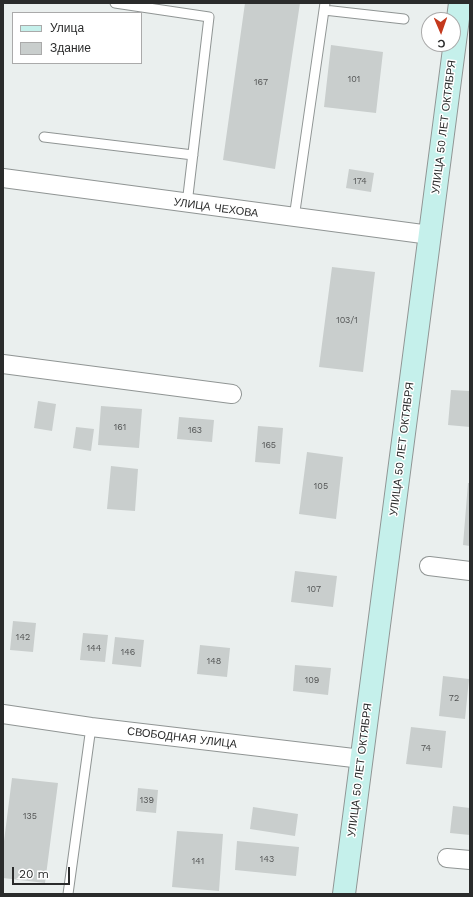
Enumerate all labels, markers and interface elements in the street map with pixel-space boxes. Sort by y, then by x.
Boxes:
legend [12,12,142,64]
north arrow [421,12,461,52]
text: Улица [50,21,84,35]
text: С [437,37,446,50]
text: Здание [50,41,91,55]
street label: УЛИЦА 50 ЛЕТ ОКТЯБРЯ [429,59,459,195]
house number: 101 [348,74,360,84]
house number: 167 [254,77,268,87]
house number: 174 [353,176,367,186]
street label: УЛИЦА ЧЕХОВА [173,196,259,220]
house number: 103/1 [336,315,358,325]
street label: УЛИЦА 50 ЛЕТ ОКТЯБРЯ [387,381,417,517]
house number: 161 [114,422,126,432]
house number: 163 [188,425,202,435]
house number: 165 [262,440,276,450]
house number: 105 [314,481,328,491]
house number: 107 [307,584,321,594]
house number: 142 [16,632,30,642]
house number: 144 [87,643,101,653]
house number: 146 [121,647,135,657]
house number: 148 [207,656,221,666]
house number: 109 [305,675,319,685]
house number: 72 [449,693,459,703]
street label: УЛИЦА 50 ЛЕТ ОКТЯБРЯ [345,702,375,838]
street label: СВОБОДНАЯ УЛИЦА [126,725,238,751]
house number: 74 [421,743,431,753]
house number: 139 [140,795,154,805]
house number: 135 [23,811,37,821]
house number: 143 [260,854,274,864]
house number: 141 [192,856,204,866]
scale bar [14,859,72,885]
text: 20 m [19,867,49,881]

